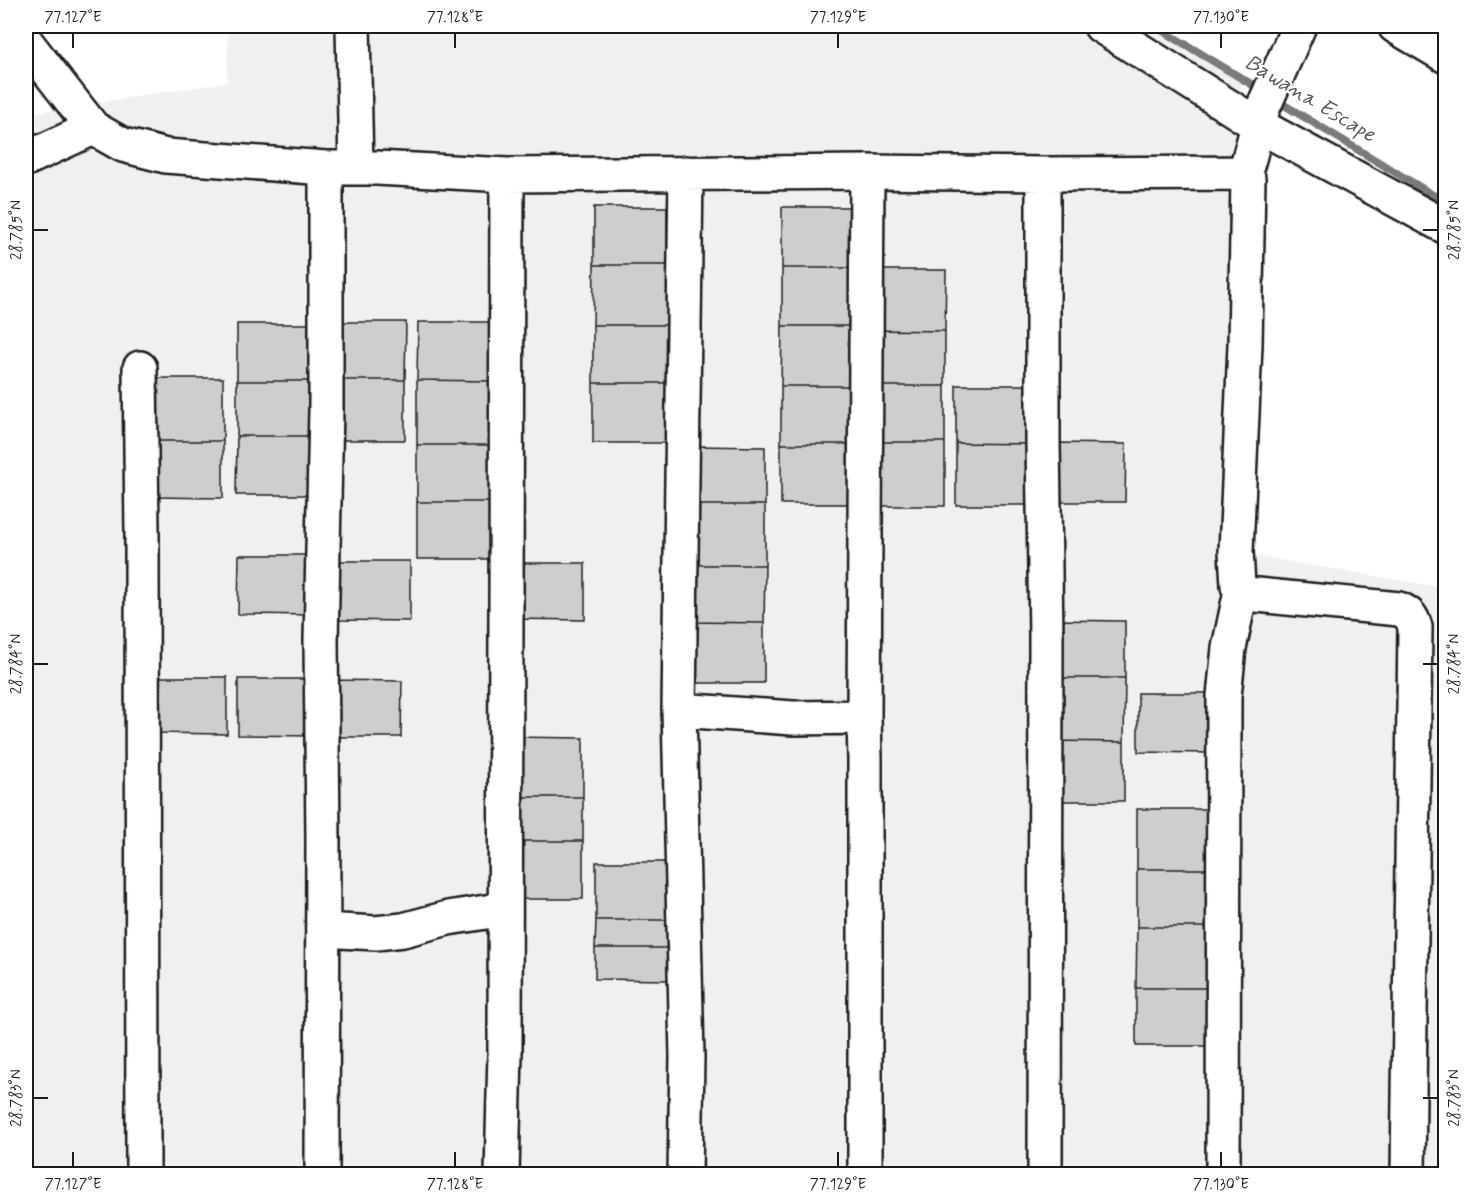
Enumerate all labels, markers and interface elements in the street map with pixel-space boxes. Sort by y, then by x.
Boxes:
text: 77.127°E [44,8,102,28]
text: 77.128°E [427,8,484,28]
text: 77.129°E [810,8,866,28]
text: 77.130°E [1193,8,1249,28]
water label: Bawana Escape [1239,49,1381,150]
text: 28.785°N [7,200,27,260]
text: 28.785°N [1445,200,1465,260]
text: 28.784°N [7,634,27,694]
text: 28.784°N [1445,634,1465,694]
text: 28.783°N [7,1069,27,1127]
text: 28.783°N [1445,1069,1465,1127]
text: 77.127°E [44,1175,102,1195]
text: 77.128°E [427,1175,484,1195]
text: 77.129°E [810,1175,866,1195]
text: 77.130°E [1193,1175,1249,1195]

